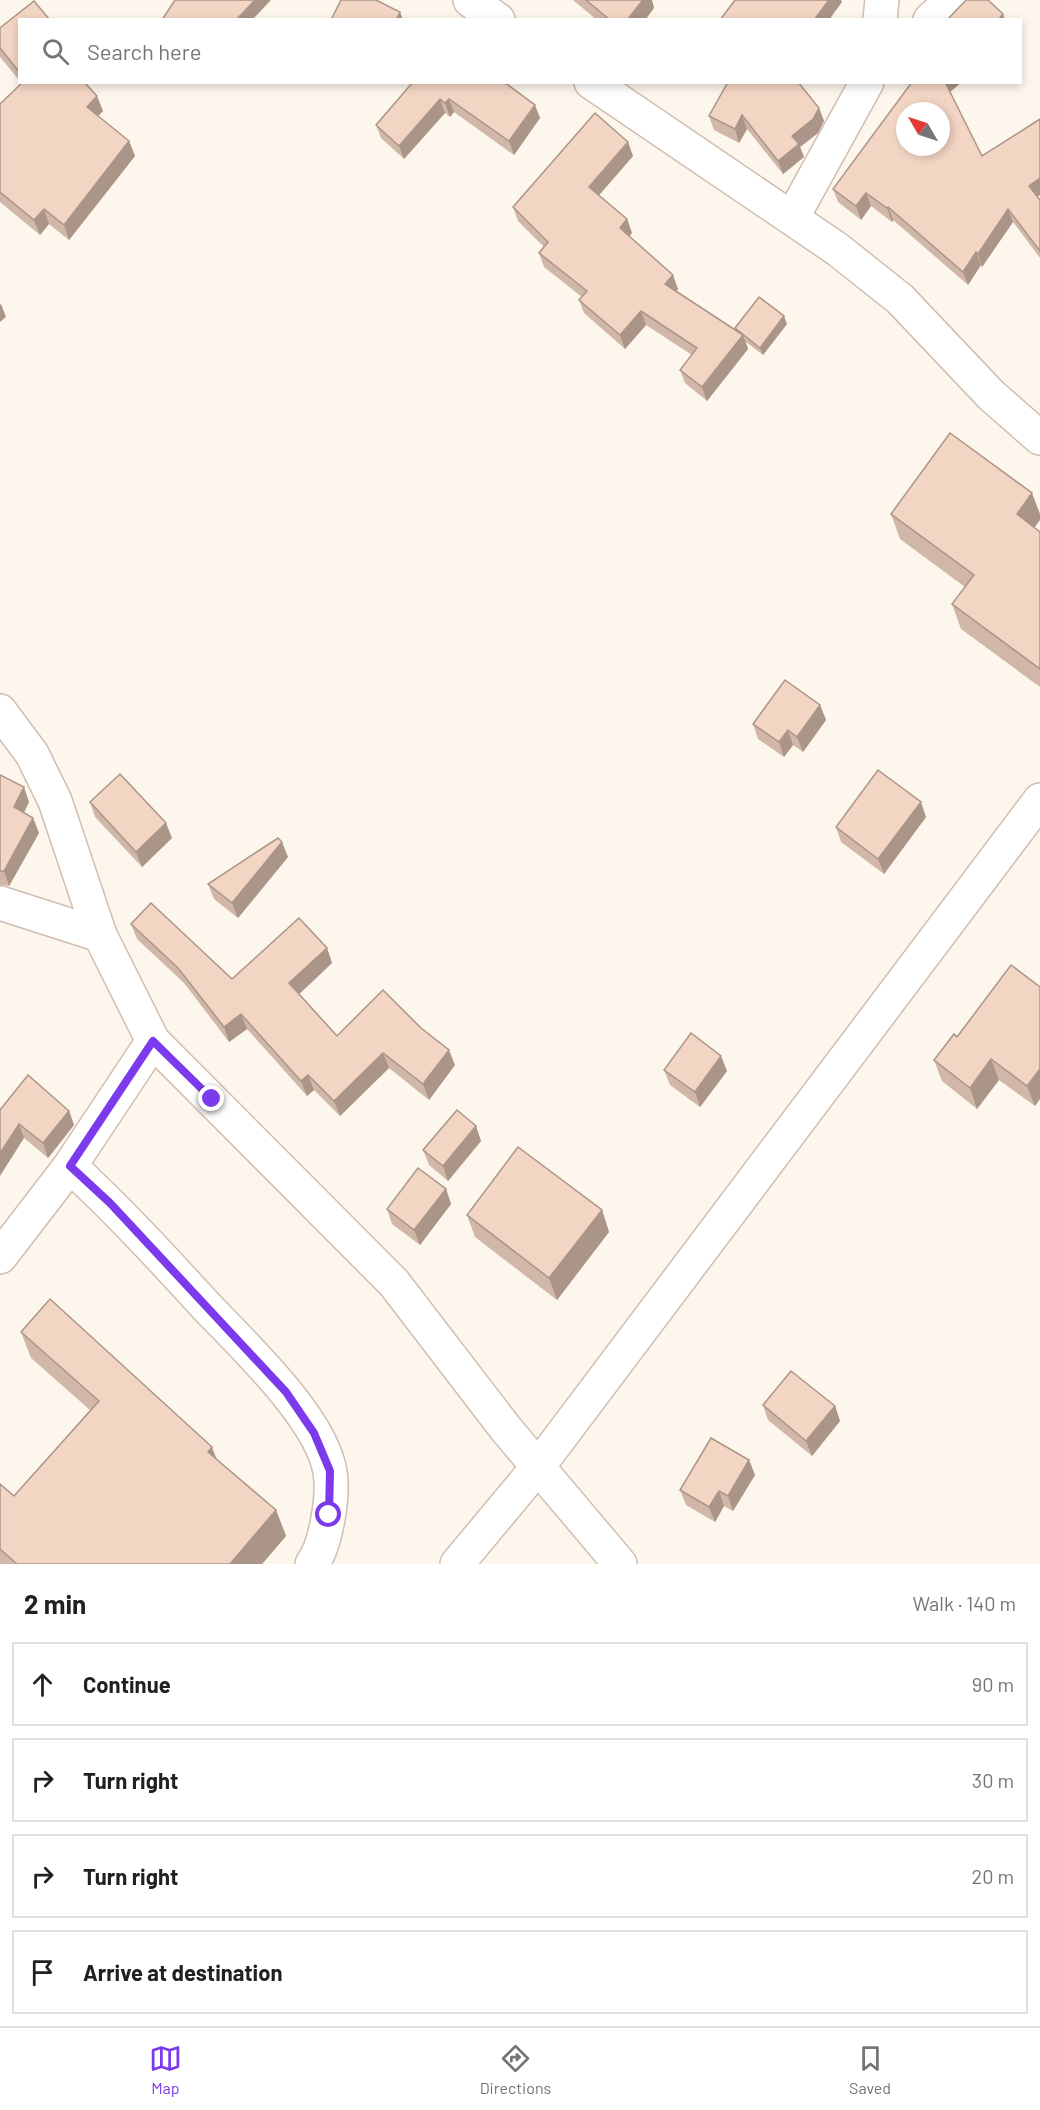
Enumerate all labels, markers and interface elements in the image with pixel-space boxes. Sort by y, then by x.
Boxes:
search box [18,18,1022,84]
icon: search [39,35,72,68]
text: Search here [87,38,201,64]
north arrow [896,102,950,156]
route end [198,1085,224,1111]
route start [315,1501,341,1527]
text: 2 min [24,1588,86,1619]
text: Walk · 140 m [912,1591,1016,1615]
icon: ahead [26,1668,59,1701]
text: Continue [83,1671,171,1697]
text: 90 m [972,1672,1014,1696]
icon: right [26,1764,59,1797]
text: Turn right [83,1767,178,1793]
text: 30 m [972,1768,1014,1792]
icon: right [26,1860,59,1893]
text: Turn right [83,1863,178,1889]
text: 20 m [971,1864,1014,1888]
icon: arrive [26,1956,59,1989]
text: Arrive at destination [83,1959,282,1985]
tab: Map [149,2042,182,2097]
tab: Directions [480,2042,551,2097]
tab: Saved [849,2042,891,2097]

